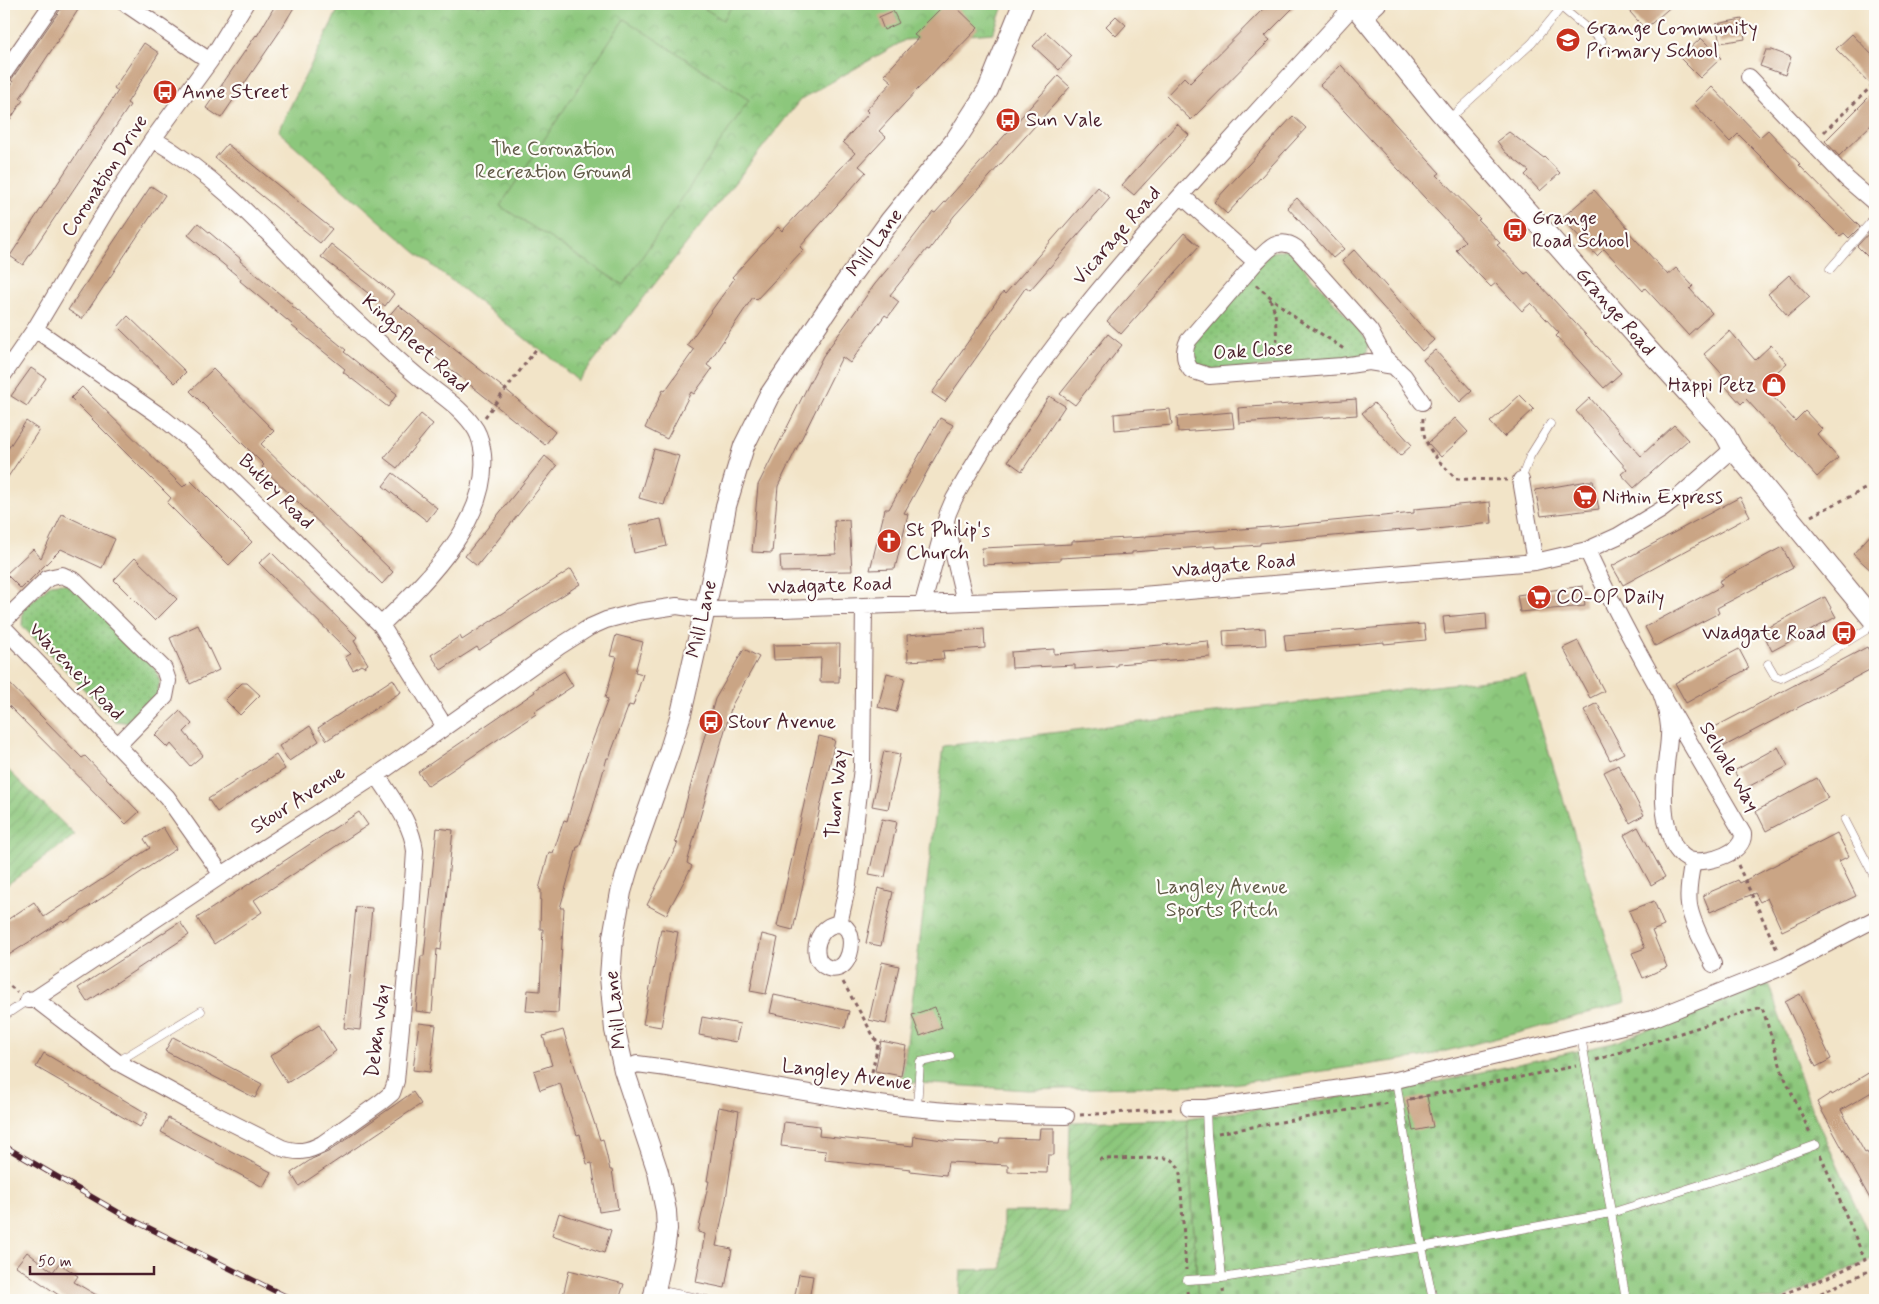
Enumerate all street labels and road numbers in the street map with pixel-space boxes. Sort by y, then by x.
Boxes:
street label: Coronation Drive [55,110,155,242]
street label: Vicarage Road [1066,181,1168,291]
street label: Mill Lane [840,203,910,283]
street label: Grange Road [1569,262,1661,362]
street label: Kingsfleet Road [355,288,475,400]
street label: Oak Close [1212,335,1294,367]
street label: Butley Road [232,448,320,536]
street label: Wadgate Road [1171,547,1297,586]
street label: Wadgate Road [768,570,892,603]
street label: Mill Lane [680,577,724,661]
street label: Waveney Road [22,617,130,727]
street label: Selvale Way [1692,717,1766,817]
street label: Thorn Way [820,748,854,840]
street label: Stour Avenue [245,759,351,841]
street label: Mill Lane [598,969,634,1051]
street label: Deben Way [359,983,397,1079]
street label: Langley Avenue [780,1052,914,1099]

